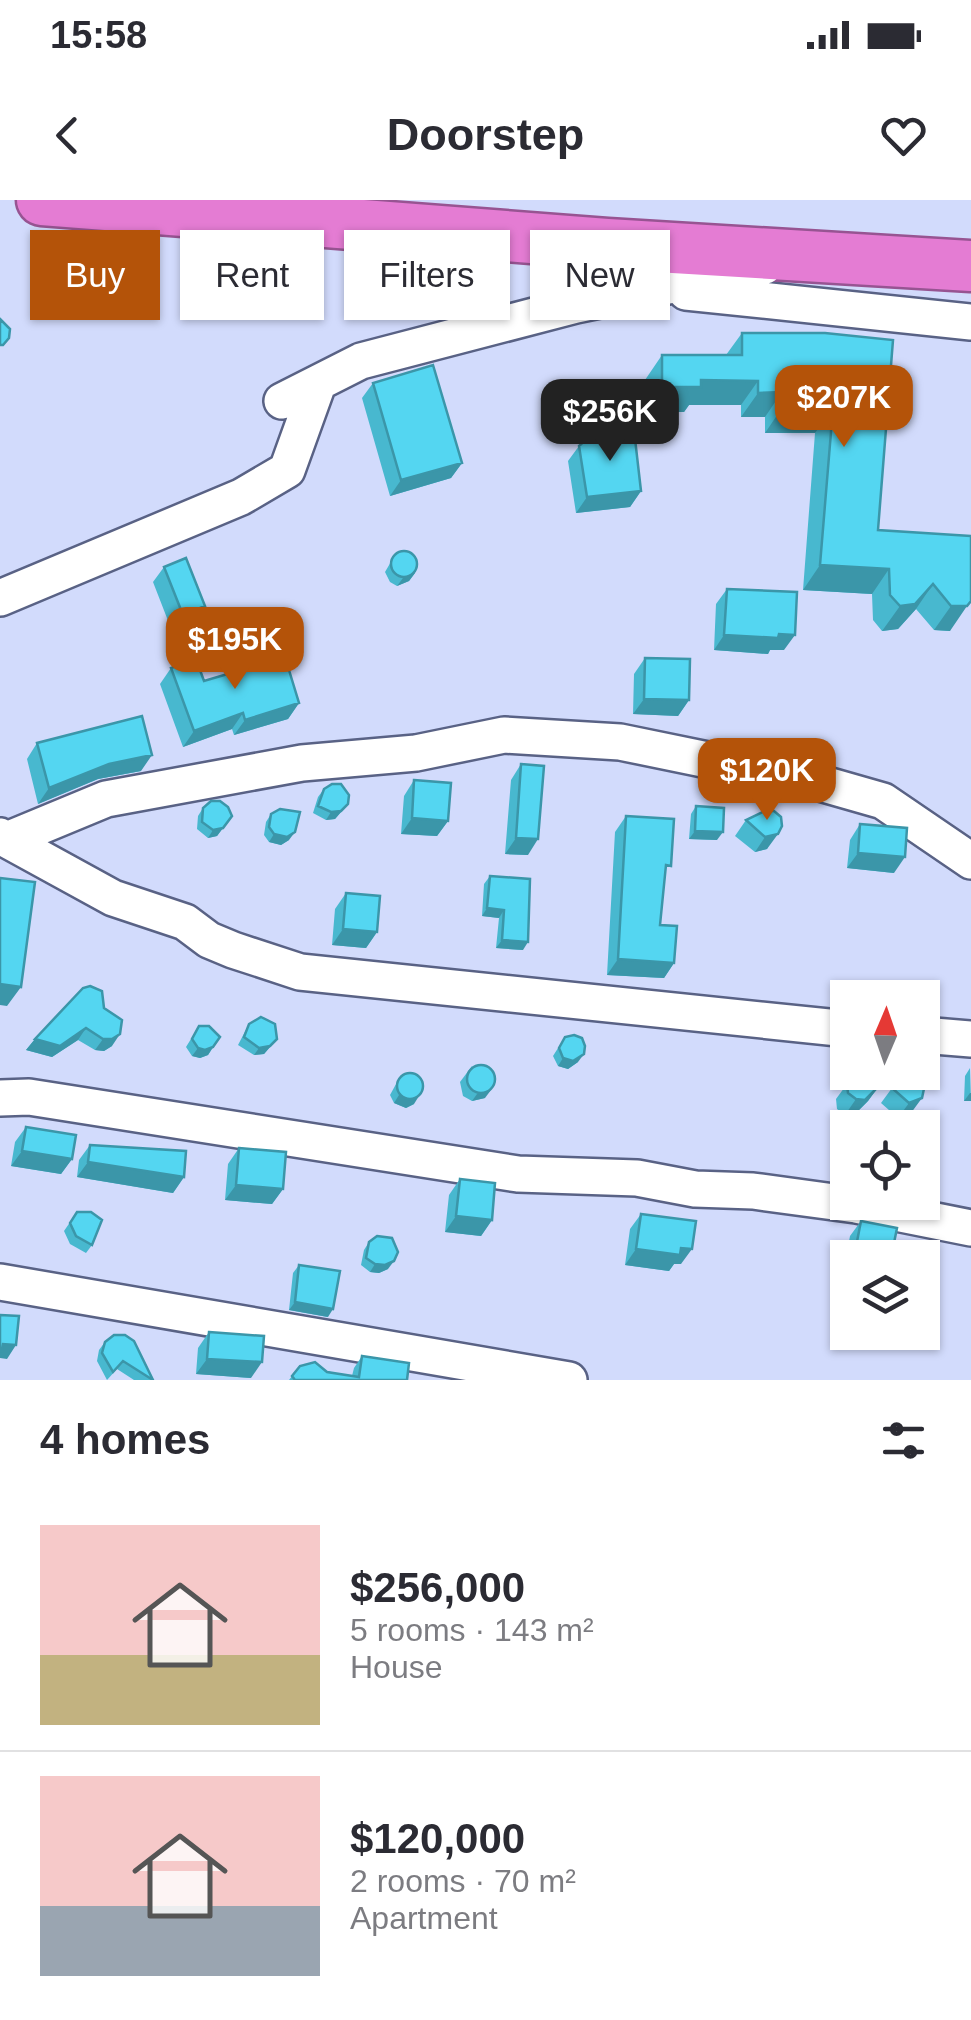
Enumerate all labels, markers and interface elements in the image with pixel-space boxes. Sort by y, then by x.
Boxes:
text: 15:58 [50,14,147,56]
icon: back [40,108,95,163]
icon: heart [876,108,931,163]
text: Doorstep [387,109,584,160]
chip: Buy [30,230,160,320]
chip: Rent [180,230,324,320]
chip: Filters [344,230,510,320]
chip: New [530,230,670,320]
pin: $207K [774,365,914,450]
pin: $256K [540,379,680,464]
text: $207K [797,379,891,415]
text: $256K [563,393,657,429]
pin: $195K [165,607,305,692]
text: $195K [188,621,282,657]
pin: $120K [697,738,837,823]
text: $120K [720,752,814,788]
north arrow [830,980,940,1090]
map controls [830,980,940,1350]
button: locate [830,1110,940,1220]
button: layers [830,1240,940,1350]
icon: filters [876,1413,931,1468]
text: 4 homes [40,1416,210,1463]
text: $256,000 [350,1564,525,1611]
icon: home [120,1565,240,1685]
text: 5 rooms · 143 m² [350,1612,594,1648]
text: House [350,1649,443,1685]
text: $120,000 [350,1815,525,1862]
icon: home [120,1816,240,1936]
text: 2 rooms · 70 m² [350,1863,576,1899]
text: Apartment [350,1900,498,1936]

